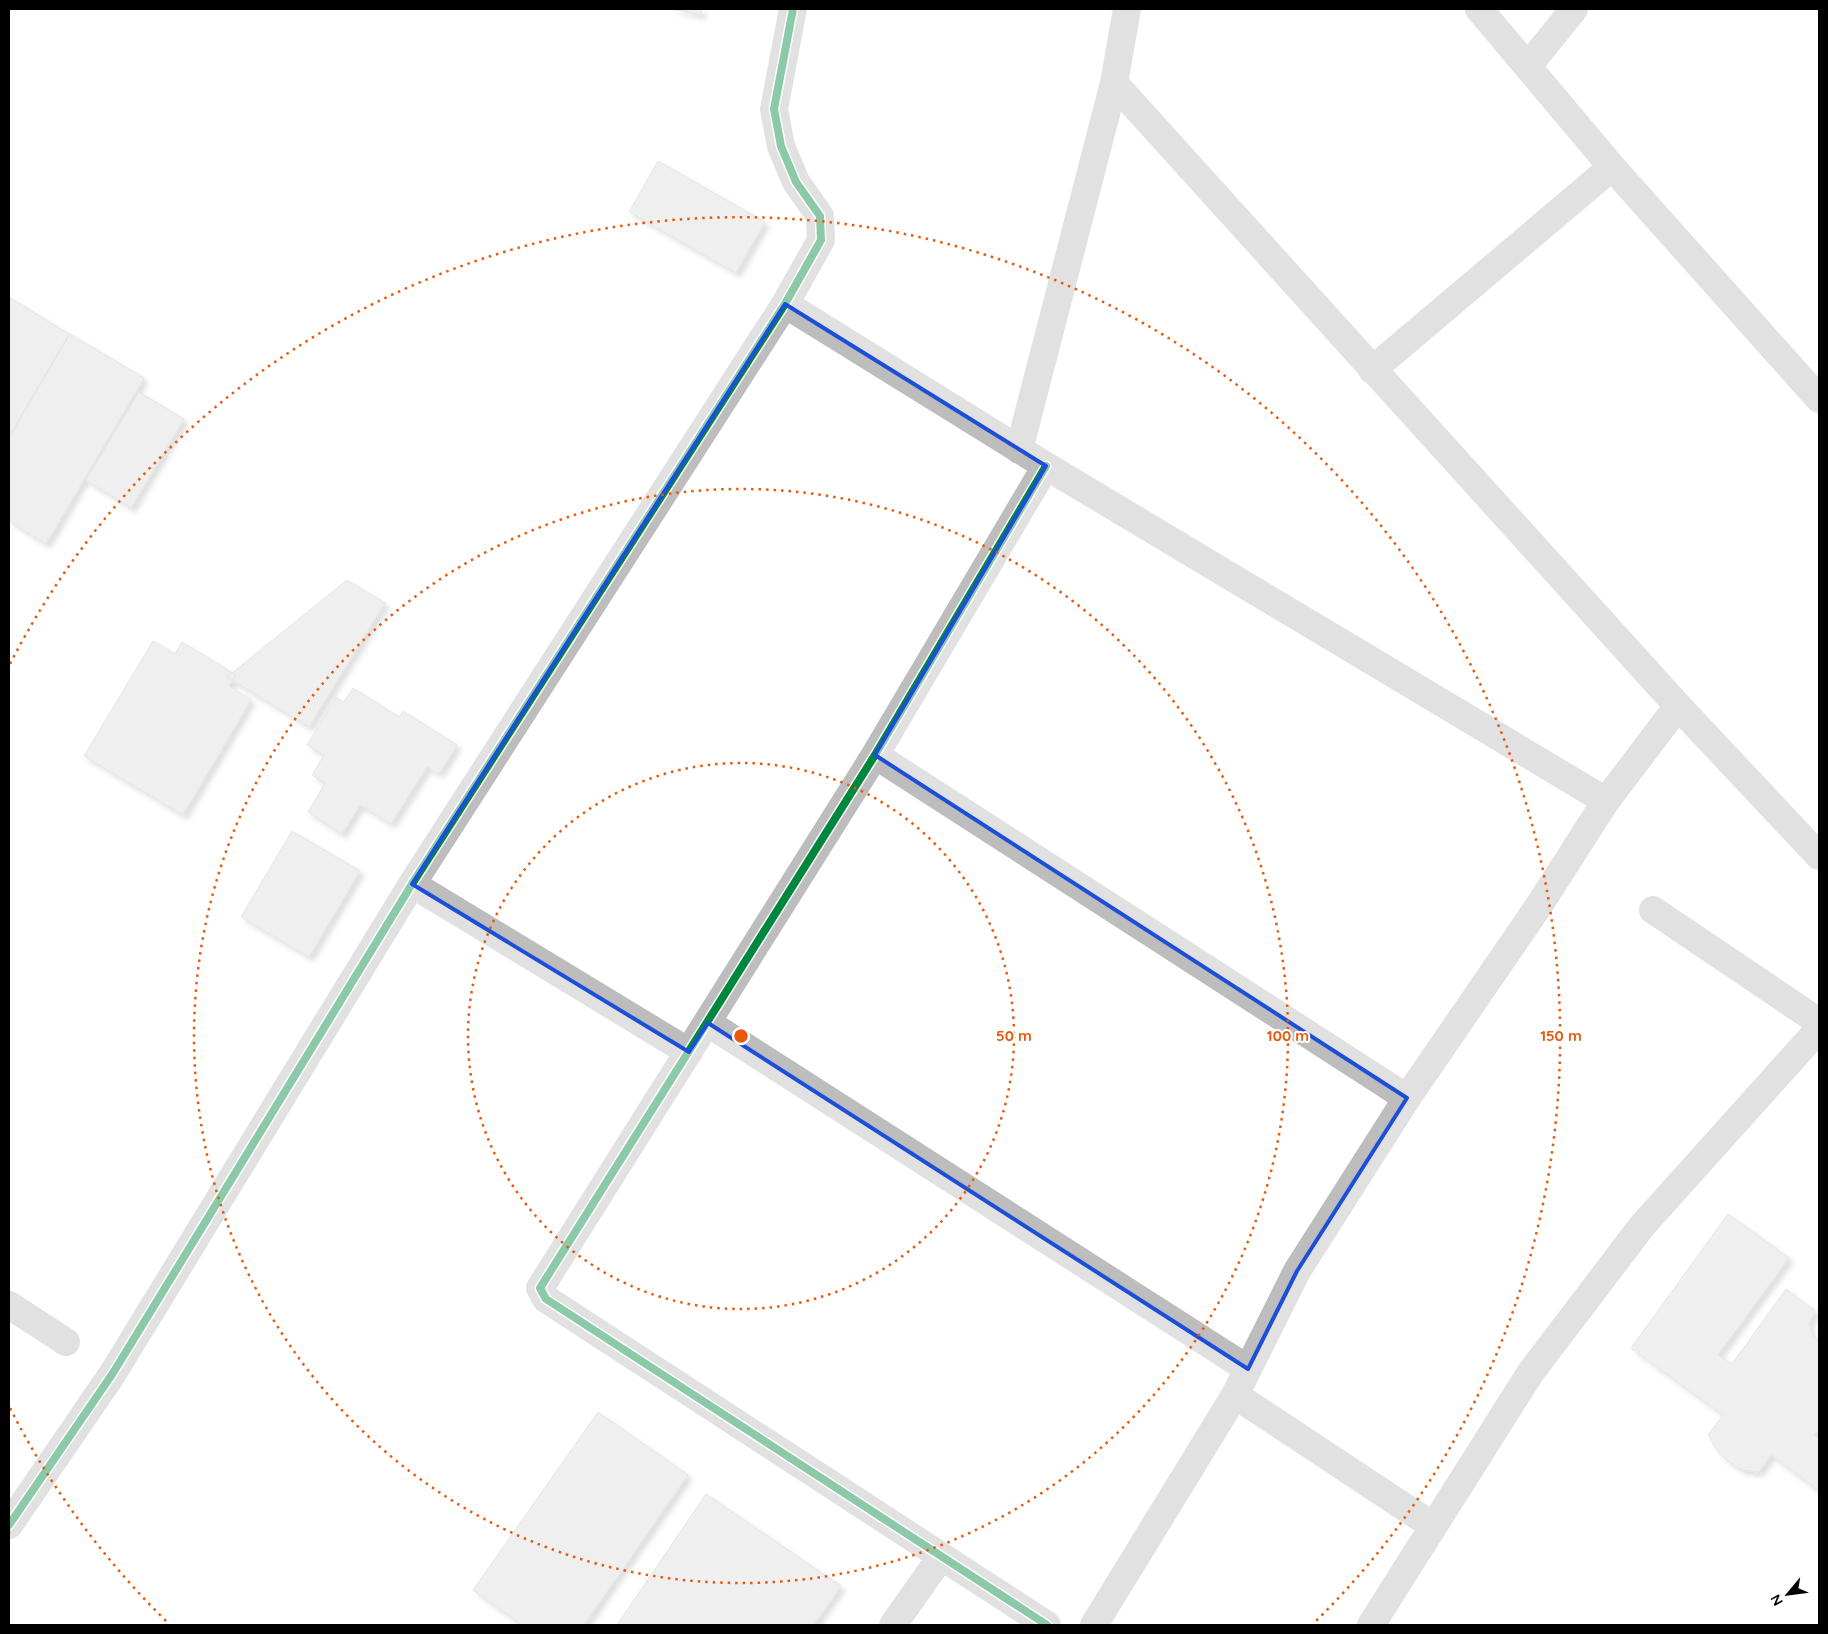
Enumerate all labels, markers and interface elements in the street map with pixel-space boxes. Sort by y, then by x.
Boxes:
text: 50 m [996,1026,1032,1045]
text: 100 m [1267,1026,1309,1045]
text: 150 m [1540,1026,1582,1045]
centre of rings [732,1027,750,1045]
north arrow [1763,1569,1813,1619]
text: N [1766,1591,1787,1609]

